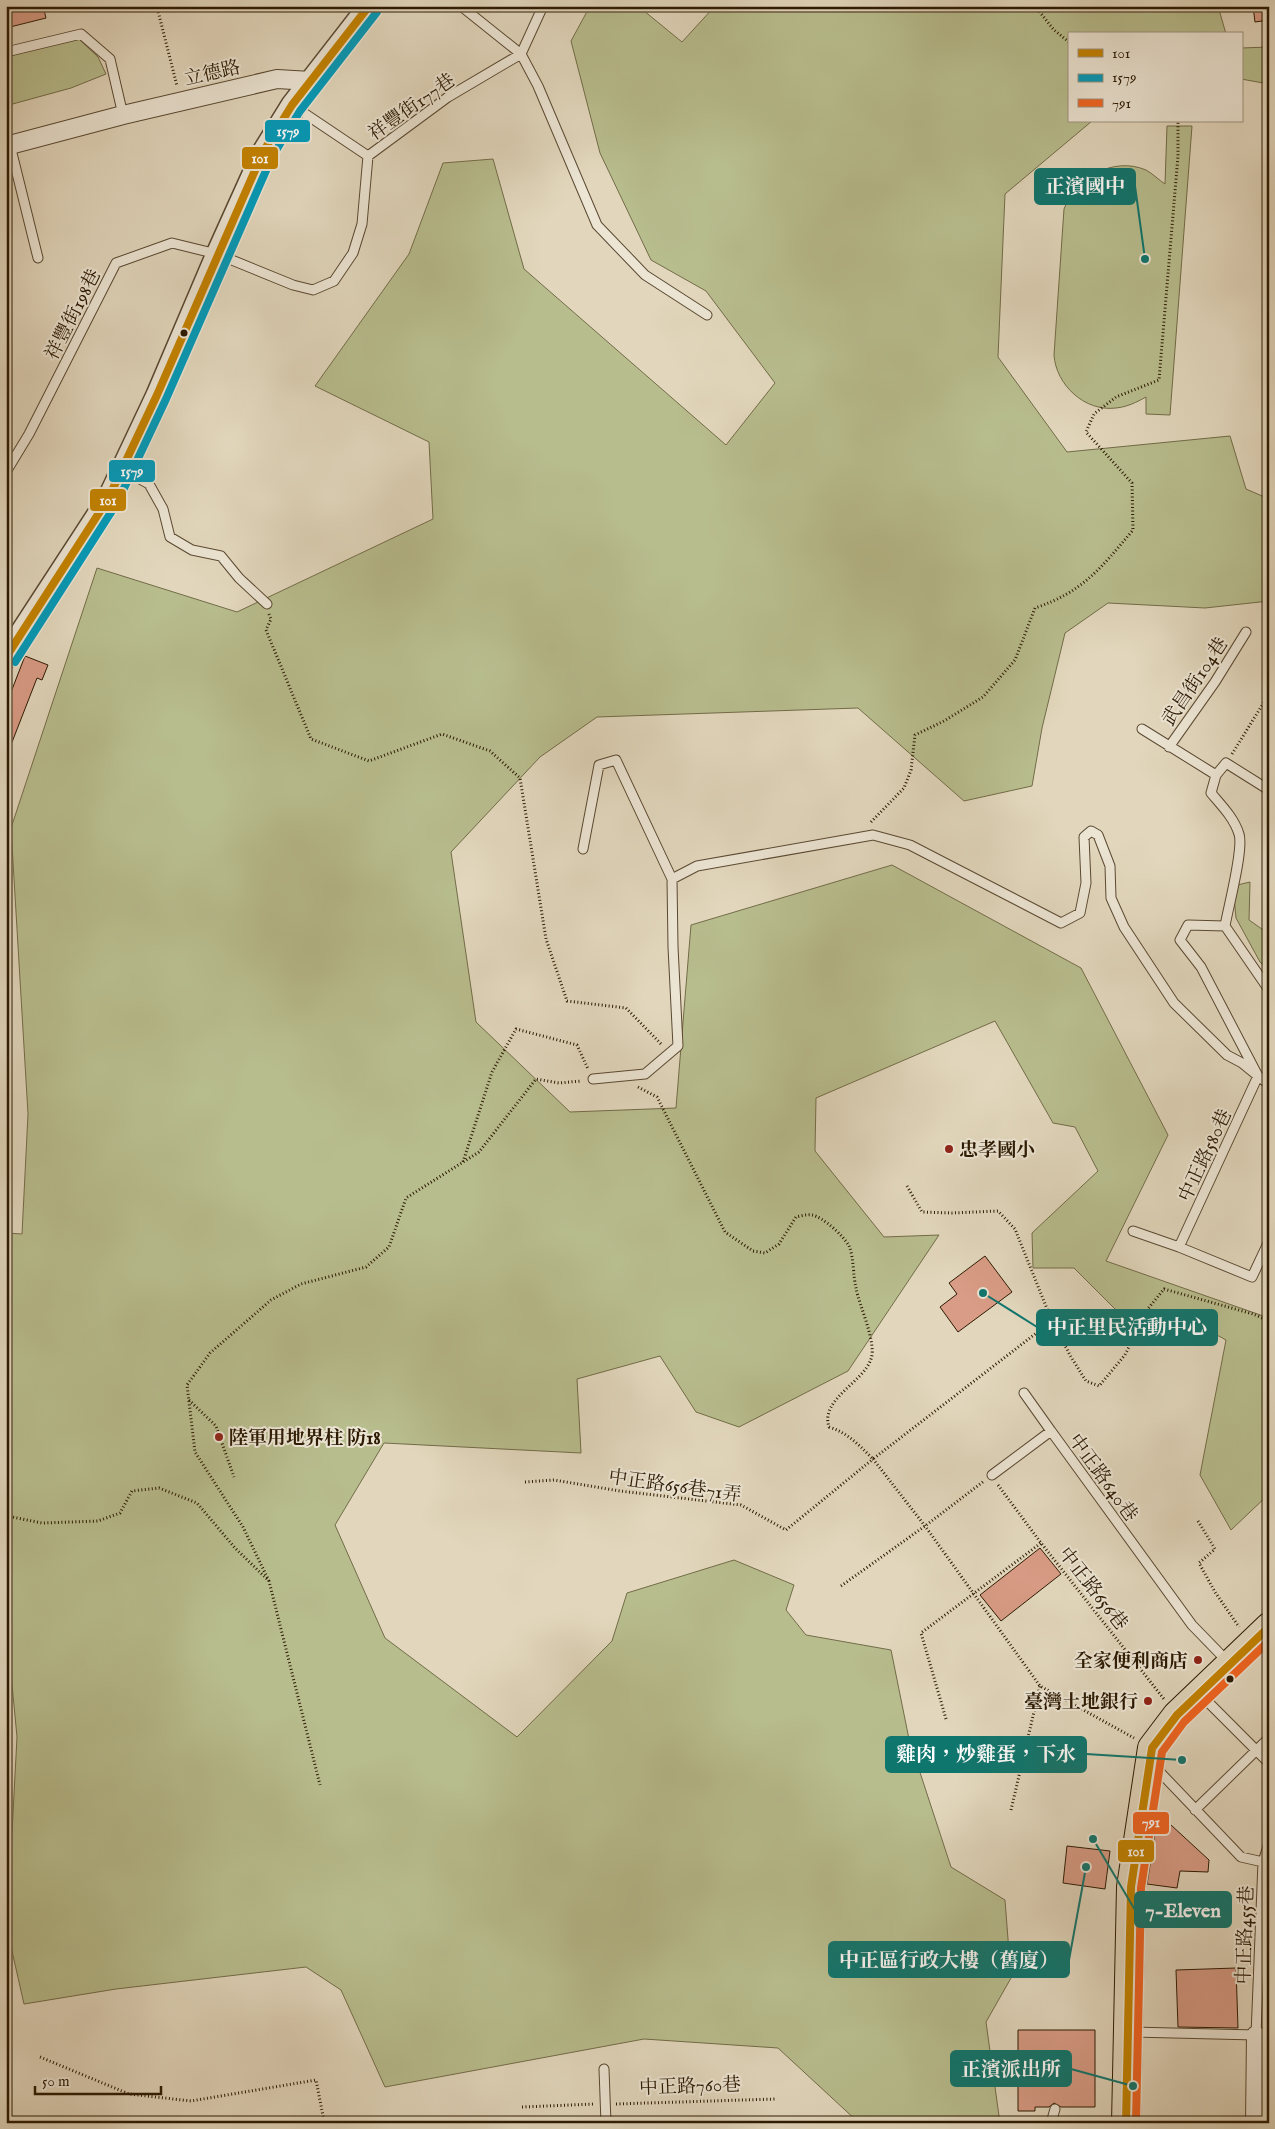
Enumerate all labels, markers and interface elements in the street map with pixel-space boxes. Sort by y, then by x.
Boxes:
legend [1068,32,1242,122]
text: 101 [1112,44,1130,63]
street label: 立德路 [182,56,243,92]
text: 1579 [1112,68,1137,87]
street label: 祥豐街177巷 [364,69,460,146]
text: 791 [1112,94,1131,113]
line badge: 1579 [264,119,311,143]
text: 1579 [277,123,299,141]
line badge: 101 [241,146,279,170]
text: 101 [251,150,269,168]
callout: 正濱國中 [1035,169,1135,204]
text: 正濱國中 [1045,175,1125,200]
street label: 祥豐街198巷 [41,265,107,364]
unlabelled marker [179,328,189,338]
line badge: 1579 [108,459,156,483]
text: 1579 [121,463,143,481]
line badge: 101 [89,488,127,512]
text: 101 [99,492,117,510]
street label: 武昌街104巷 [1157,633,1234,731]
street label: 中正路580巷 [1174,1106,1238,1206]
place label: 忠孝國小 [959,1139,1035,1163]
marker: 忠孝國小 [943,1143,955,1155]
callout: 中正里民活動中心 [1037,1310,1217,1345]
text: 中正里民活動中心 [1047,1316,1207,1341]
place label: 陸軍用地界柱 防18 [229,1427,381,1451]
street label: 中正路640巷 [1062,1430,1142,1527]
marker: 陸軍用地界柱 防18 [213,1431,225,1443]
street label: 中正路656巷71弄 [607,1466,743,1508]
street label: 中正路656巷 [1053,1543,1132,1636]
place label: 全家便利商店 [1074,1650,1188,1674]
marker: 全家便利商店 [1192,1654,1204,1666]
unlabelled marker [1225,1674,1235,1684]
place label: 臺灣土地銀行 [1024,1691,1138,1715]
marker: 臺灣土地銀行 [1142,1695,1154,1707]
callout: 雞肉，炒雞蛋，下水 [886,1737,1086,1772]
text: 雞肉，炒雞蛋，下水 [896,1743,1076,1768]
line badge: 791 [1132,1811,1170,1835]
text: 791 [1142,1814,1160,1832]
line badge: 101 [1117,1839,1155,1863]
text: 101 [1127,1843,1145,1861]
street label: 中正路455巷 [1232,1885,1260,1985]
callout: 7-Eleven [1135,1892,1231,1927]
text: 7-Eleven [1145,1899,1221,1924]
callout: 中正區行政大樓（舊廈） [829,1942,1069,1977]
text: 中正區行政大樓（舊廈） [839,1949,1059,1974]
callout: 正濱派出所 [951,2051,1071,2086]
text: 正濱派出所 [961,2058,1061,2083]
scale bar [35,2064,161,2096]
text: 50 m [42,2072,70,2091]
street label: 中正路760巷 [639,2073,742,2101]

